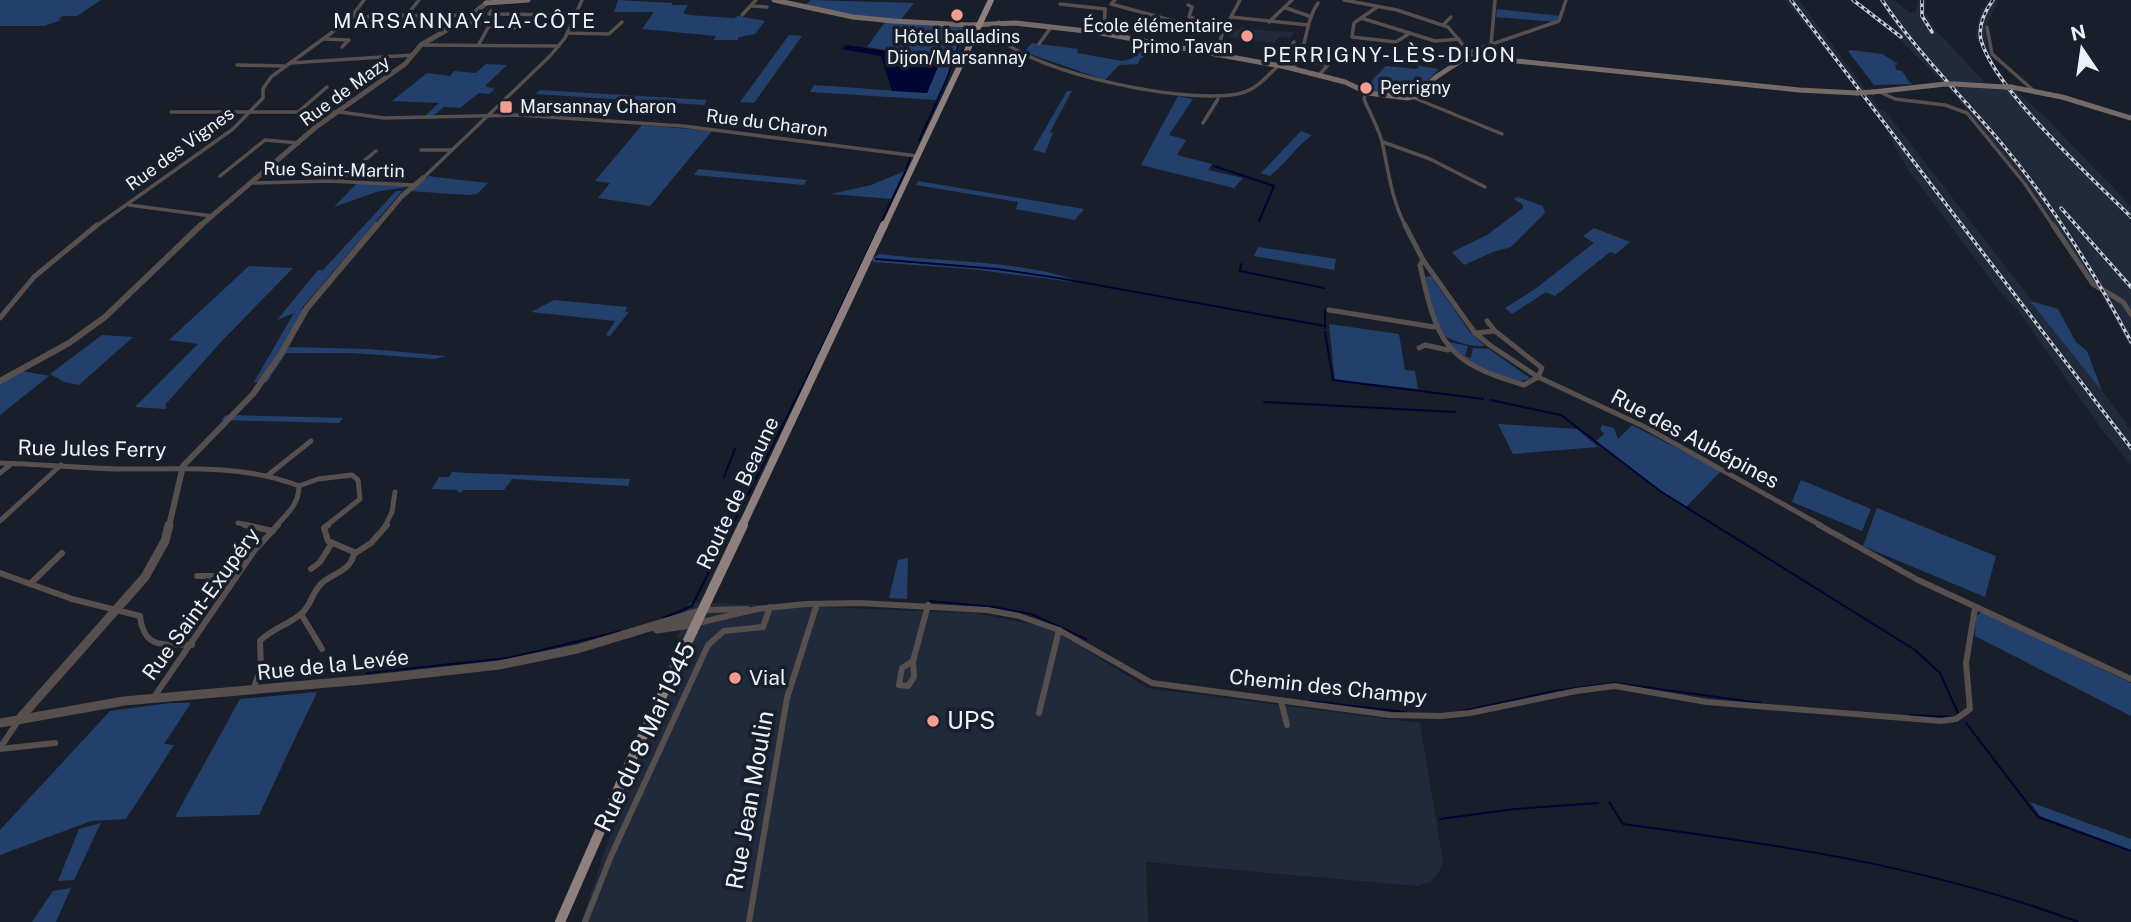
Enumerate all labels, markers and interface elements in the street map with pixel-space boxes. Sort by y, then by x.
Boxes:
marker: Hôtel balladins Dijon/Marsannay [949,7,965,23]
district label: MARSANNAY-LA-CÔTE [333,8,597,33]
place label: École élémentaire Primo Tavan [1083,14,1233,57]
north arrow [2047,14,2117,84]
text: N [2068,20,2088,45]
place label: Hôtel balladins Dijon/Marsannay [887,26,1028,68]
marker: École élémentaire Primo Tavan [1239,28,1255,44]
district label: PERRIGNY-LÈS-DIJON [1263,42,1517,67]
street label: Rue de Mazy [296,51,394,130]
place label: Perrigny [1380,77,1451,98]
marker: Perrigny [1358,80,1374,96]
place label: Marsannay Charon [520,96,676,117]
marker: Marsannay Charon [498,99,514,115]
street label: Rue des Vignes [122,102,238,195]
street label: Rue du Charon [705,105,829,140]
street label: Rue Saint-Martin [263,158,405,181]
street label: Rue des Aubépines [1607,384,1784,493]
street label: Route de Beaune [691,412,784,573]
street label: Rue Jules Ferry [17,435,167,462]
street label: Rue Saint-Exupéry [137,523,264,685]
street label: Rue du 8 Mai 1945 [588,638,700,836]
street label: Rue de la Levée [256,644,410,685]
street label: Chemin des Champy [1228,664,1428,709]
place label: Vial [749,665,786,690]
marker: Vial [727,670,743,686]
place label: UPS [947,706,995,734]
street label: Rue Jean Moulin [720,708,778,891]
marker: UPS [925,713,941,729]

